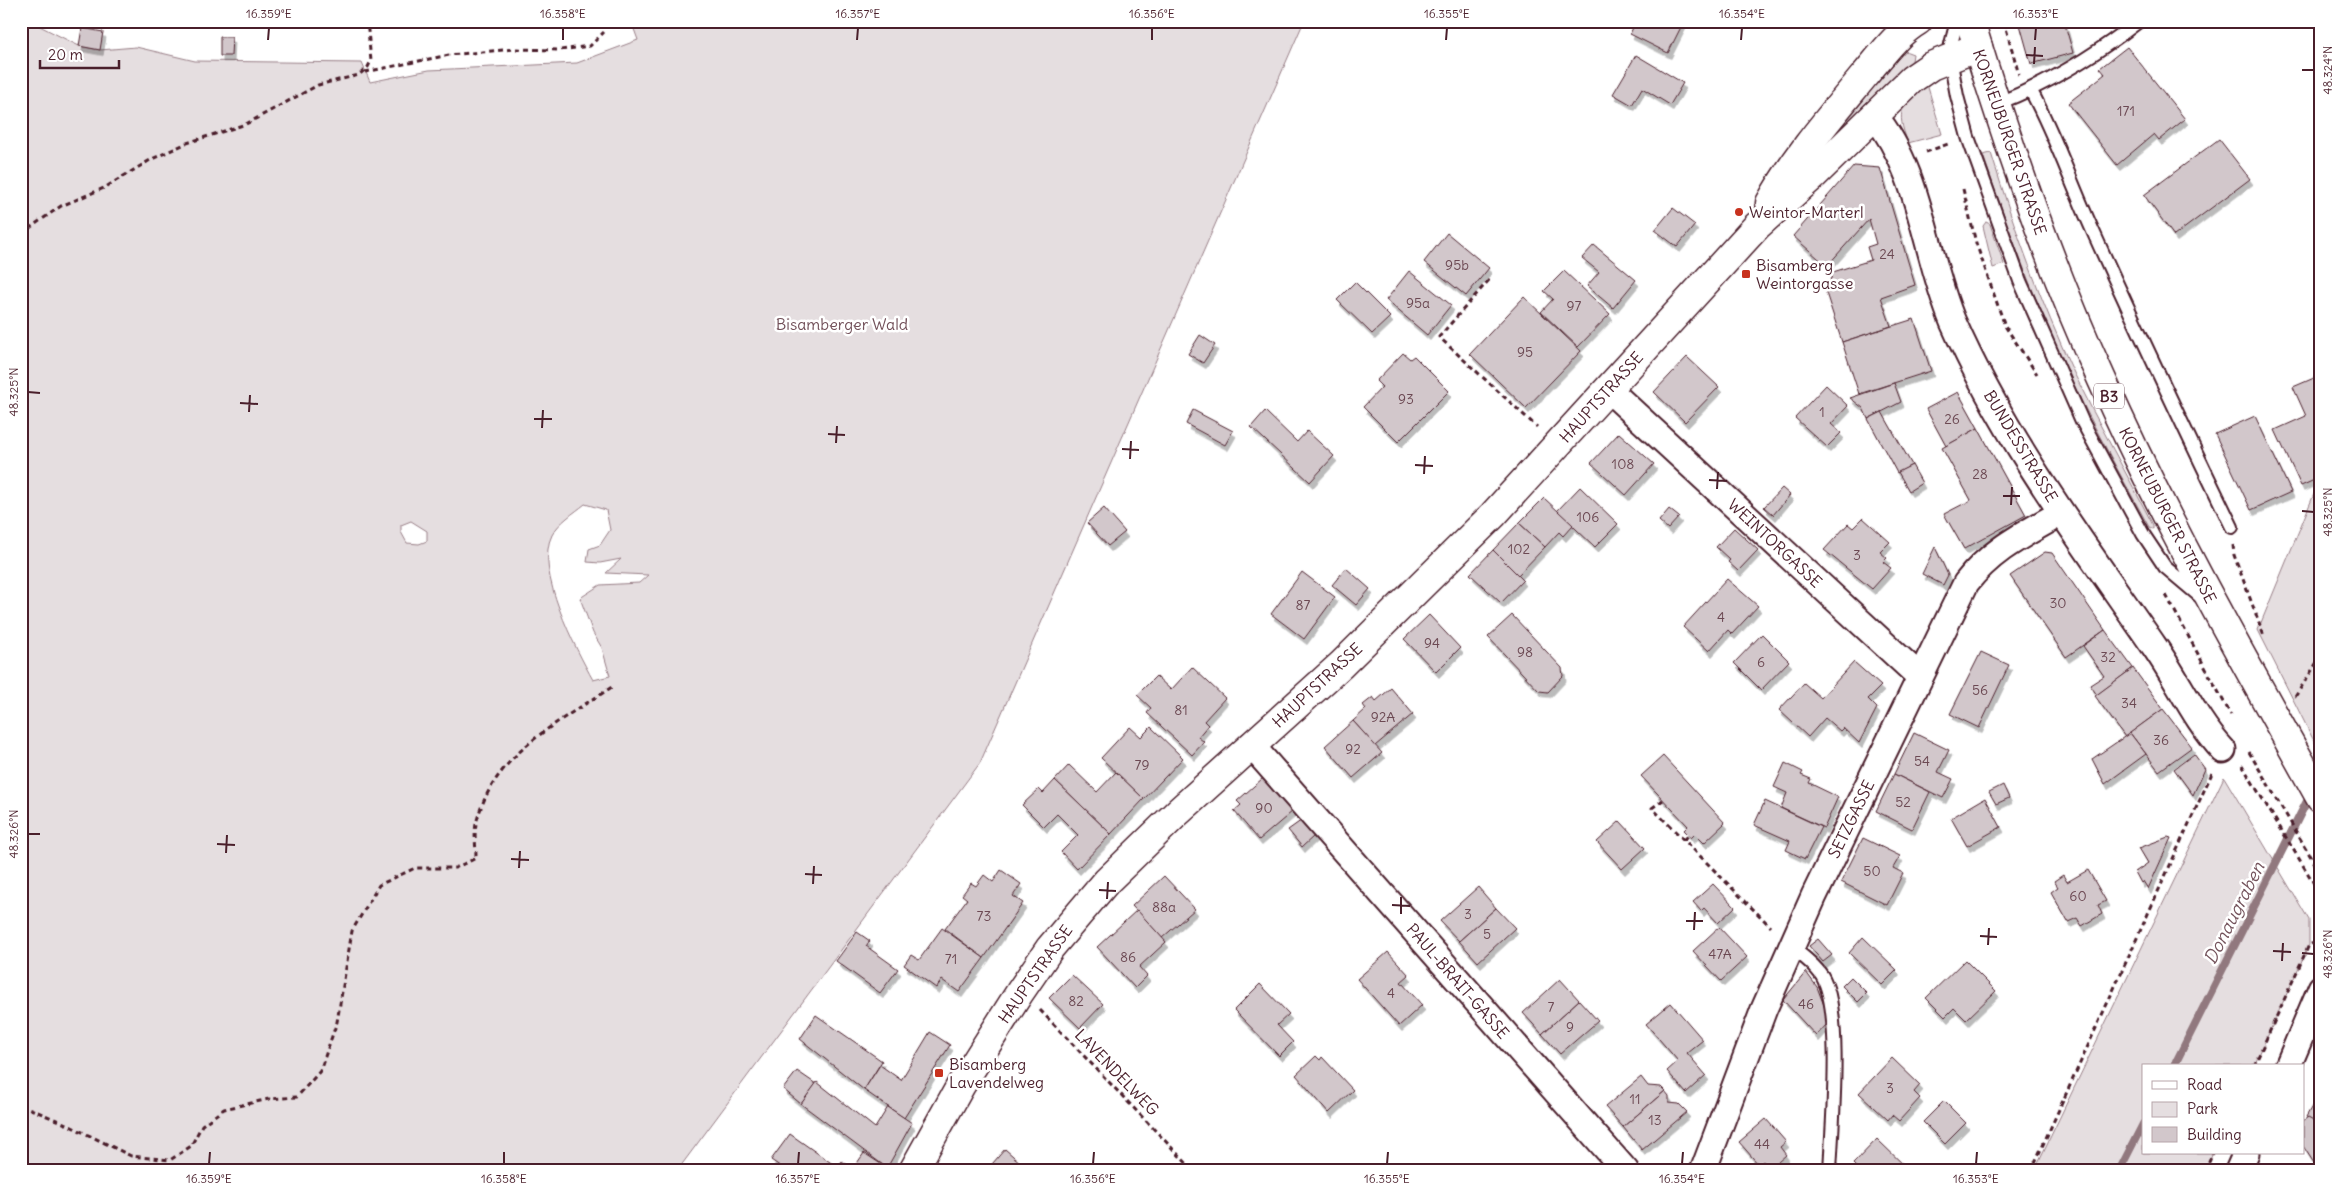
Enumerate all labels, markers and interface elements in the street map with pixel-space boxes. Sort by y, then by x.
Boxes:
text: 16.359°E [246,6,292,21]
text: 16.358°E [540,6,586,21]
text: 16.357°E [836,6,880,21]
text: 16.356°E [1129,6,1175,21]
text: 16.355°E [1424,6,1470,21]
text: 16.354°E [1719,6,1765,21]
text: 16.353°E [2013,6,2059,21]
scale bar [40,38,119,70]
text: 20 m [48,45,83,64]
text: 48.324°N [2320,46,2335,94]
street label: KORNEUBURGER STRASSE [1969,47,2051,237]
house number: 171 [2117,102,2135,120]
place label: Weintor-Marterl [1749,202,1864,222]
marker: Weintor-Marterl [1733,206,1745,218]
house number: 24 [1879,245,1895,263]
place label: Bisamberg Weintorgasse [1756,255,1853,293]
house number: 95b [1445,256,1469,274]
marker: Bisamberg Weintorgasse [1740,268,1752,280]
house number: 95a [1406,294,1430,312]
house number: 97 [1567,297,1582,315]
park label: Bisamberger Wald [776,314,908,334]
house number: 95 [1517,343,1533,361]
street label: HAUPTSTRASSE [1555,347,1647,447]
text: 48.325°N [6,368,21,416]
road number: B3 [2094,384,2124,408]
street label: BUNDESSTRASSE [1980,386,2062,506]
house number: 93 [1398,390,1414,408]
house number: 1 [1819,403,1825,421]
house number: 26 [1944,410,1960,428]
street label: KORNEUBURGER STRASSE [2115,424,2221,606]
house number: 108 [1612,455,1634,473]
house number: 28 [1972,465,1988,483]
text: 48.325°N [2320,488,2335,536]
street label: WEINTORGASSE [1724,494,1826,592]
house number: 106 [1577,508,1599,526]
house number: 102 [1508,540,1531,558]
house number: 3 [1853,546,1861,564]
house number: 30 [2049,594,2067,612]
house number: 87 [1296,596,1311,614]
house number: 4 [1717,608,1725,626]
house number: 94 [1424,634,1440,652]
street label: HAUPTSTRASSE [1268,638,1366,732]
house number: 98 [1517,643,1533,661]
house number: 32 [2100,648,2116,666]
house number: 6 [1757,653,1765,671]
house number: 56 [1972,681,1988,699]
house number: 34 [2121,694,2137,712]
house number: 81 [1174,701,1188,719]
house number: 92A [1371,708,1395,726]
house number: 36 [2153,731,2169,749]
house number: 92 [1345,740,1361,758]
house number: 54 [1914,752,1930,770]
house number: 79 [1135,756,1149,774]
street label: SETZGASSE [1823,777,1879,861]
house number: 52 [1895,793,1911,811]
house number: 90 [1255,799,1273,817]
text: 48.326°N [6,810,21,858]
water label: Donaugraben [2198,858,2270,968]
house number: 50 [1863,862,1881,880]
house number: 60 [2069,887,2087,905]
house number: 88a [1152,898,1176,916]
house number: 3 [1464,905,1472,923]
house number: 73 [977,907,991,925]
street label: PAUL-BRAIT-GASSE [1403,919,1513,1043]
street label: HAUPTSTRASSE [994,921,1076,1027]
house number: 5 [1483,925,1491,943]
text: 48.326°N [2320,930,2335,978]
house number: 47A [1708,945,1732,963]
house number: 86 [1120,948,1136,966]
house number: 71 [945,950,957,968]
house number: 4 [1387,984,1395,1002]
house number: 82 [1068,992,1084,1010]
house number: 46 [1798,995,1814,1013]
house number: 7 [1548,998,1555,1016]
house number: 9 [1566,1018,1574,1036]
street label: LAVENDELWEG [1071,1025,1163,1119]
place label: Bisamberg Lavendelweg [949,1054,1044,1092]
legend [2142,1064,2304,1154]
marker: Bisamberg Lavendelweg [933,1067,945,1079]
text: Road [2187,1075,2222,1094]
house number: 3 [1886,1079,1894,1097]
house number: 11 [1629,1090,1641,1108]
text: Park [2187,1099,2218,1118]
house number: 13 [1648,1111,1662,1129]
text: Building [2187,1125,2242,1144]
house number: 44 [1754,1135,1770,1153]
text: 16.359°E [186,1171,232,1186]
text: 16.358°E [481,1171,527,1186]
text: 16.357°E [776,1171,820,1186]
text: 16.356°E [1070,1171,1116,1186]
text: 16.355°E [1364,1171,1410,1186]
text: 16.354°E [1659,1171,1705,1186]
text: 16.353°E [1953,1171,1999,1186]

